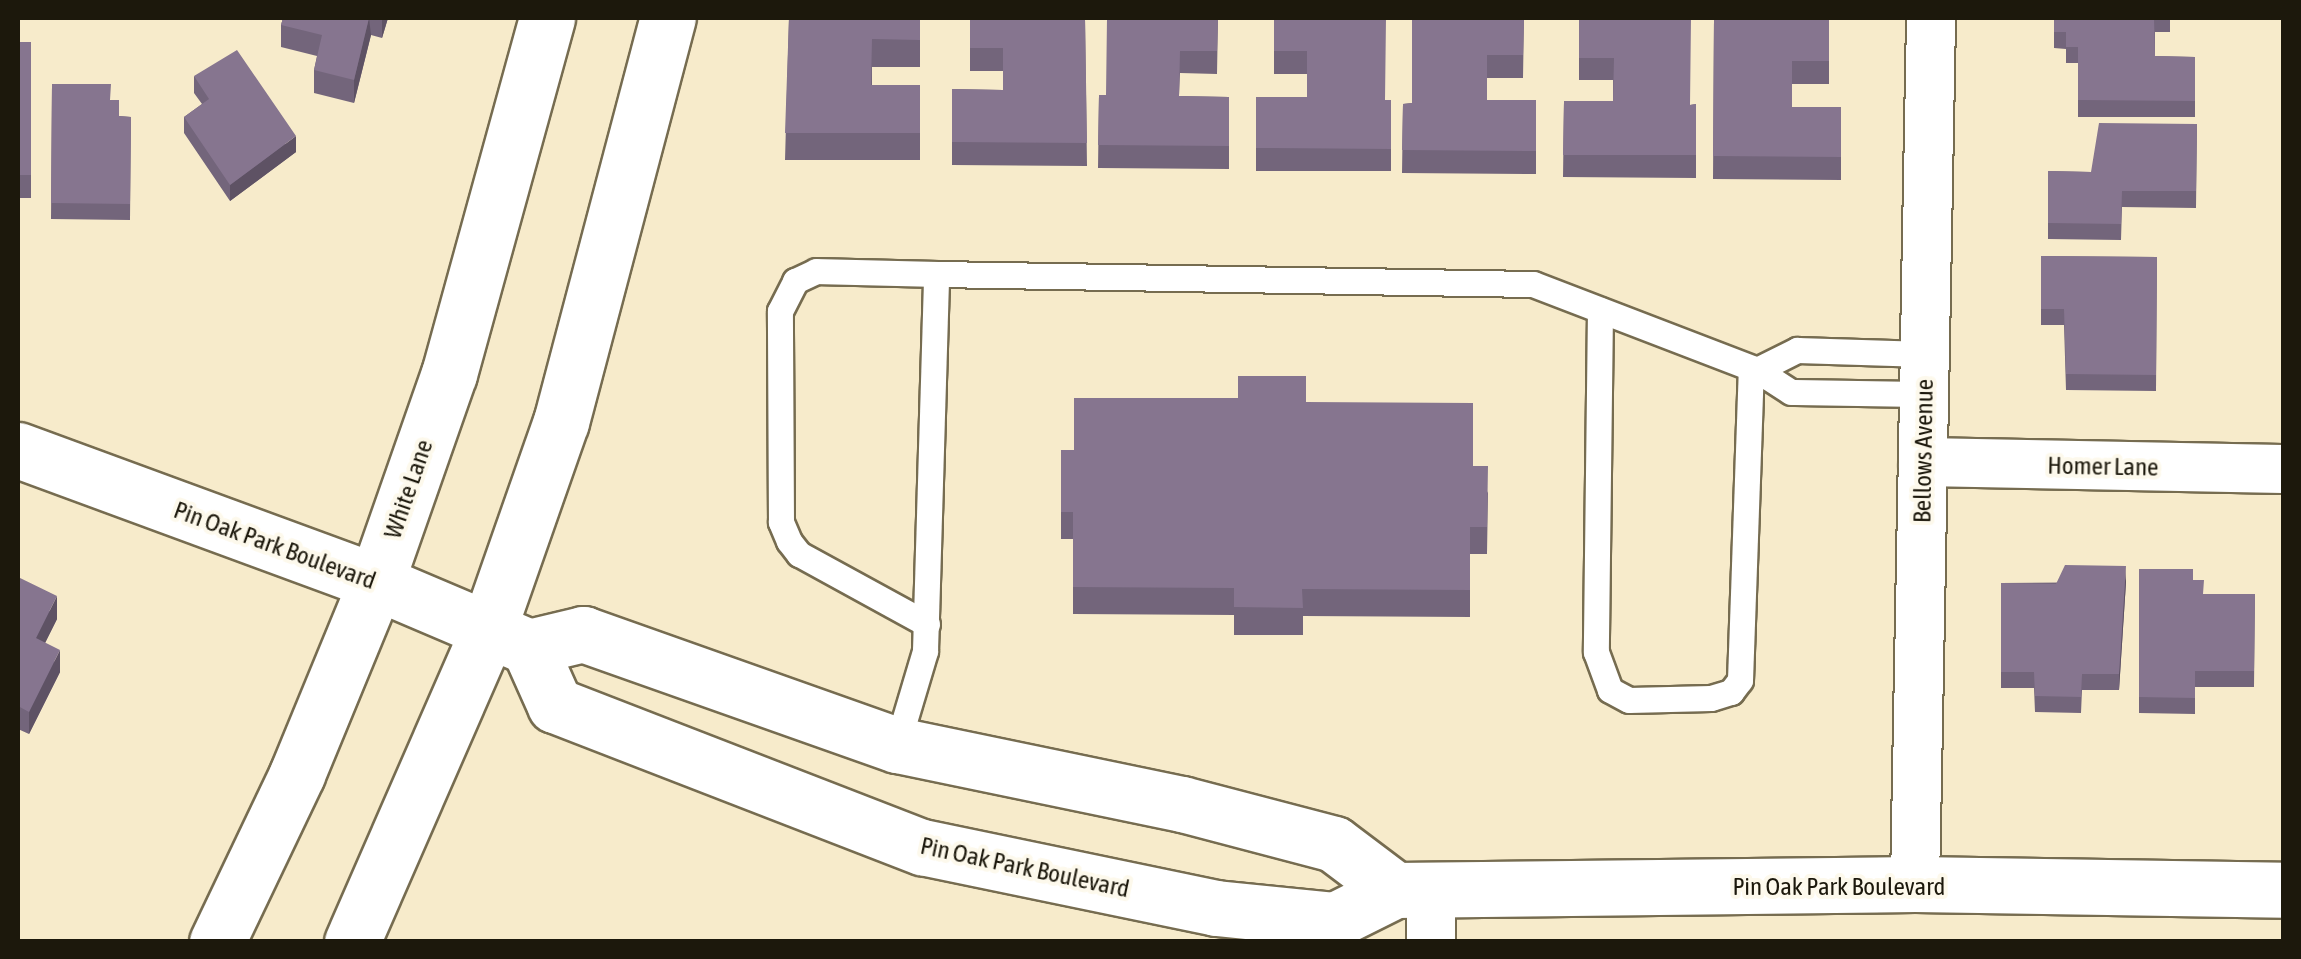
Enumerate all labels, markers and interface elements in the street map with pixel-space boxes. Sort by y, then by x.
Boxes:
street label: Bellows Avenue [1907,379,1939,523]
street label: White Lane [377,436,439,542]
street label: Homer Lane [2047,450,2159,482]
street label: Pin Oak Park Boulevard [170,494,380,596]
street label: Pin Oak Park Boulevard [918,830,1132,904]
street label: Pin Oak Park Boulevard [1733,871,1945,901]

